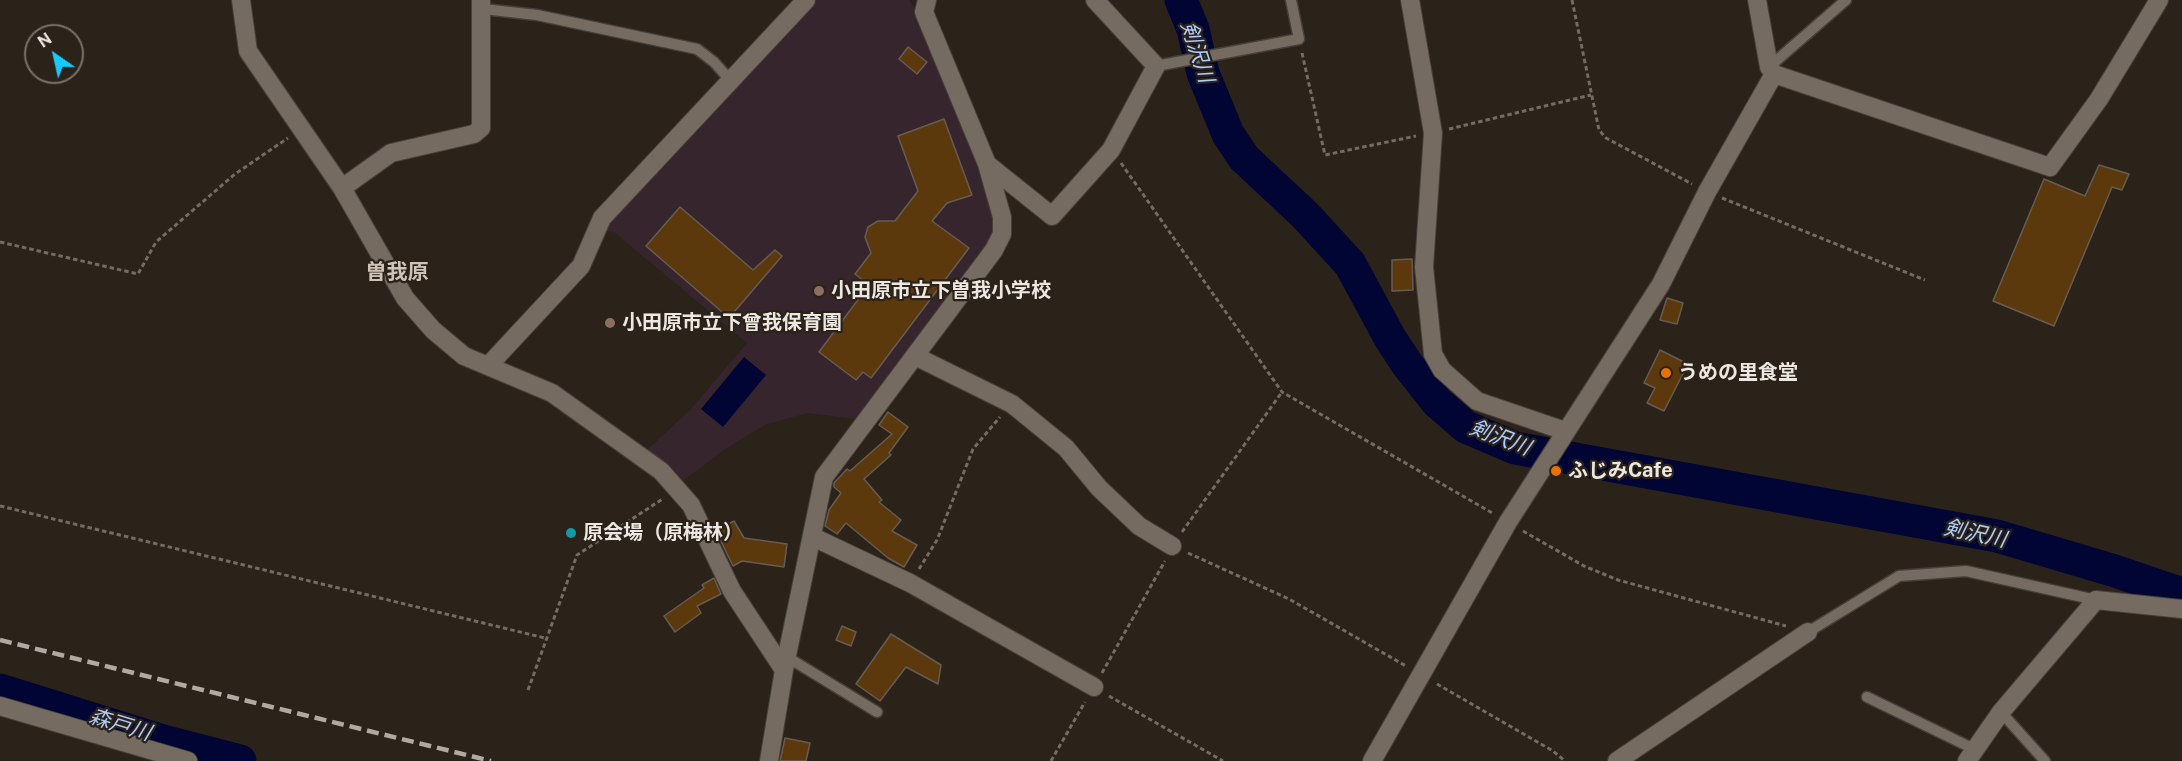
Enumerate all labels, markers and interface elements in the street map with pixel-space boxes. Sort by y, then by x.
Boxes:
water label: 剣沢川 [1175,18,1219,86]
north arrow [24,24,84,84]
text: N [34,29,55,52]
district label: 曽我原 [366,260,428,286]
place label: 小田原市立下曽我小学校 [831,279,1051,303]
marker: 小田原市立下曽我小学校 [812,284,826,298]
place label: 小田原市立下曾我保育園 [622,311,842,335]
marker: 小田原市立下曾我保育園 [603,316,617,330]
place label: うめの里食堂 [1678,361,1798,385]
marker: うめの里食堂 [1659,366,1673,380]
water label: 剣沢川 [1466,415,1534,461]
place label: ふじみCafe [1568,459,1673,483]
marker: ふじみCafe [1549,464,1563,478]
water label: 剣沢川 [1942,515,2008,553]
place label: 原会場（原梅林） [583,521,743,545]
marker: 原会場（原梅林） [564,526,578,540]
water label: 森戸川 [86,704,154,746]

